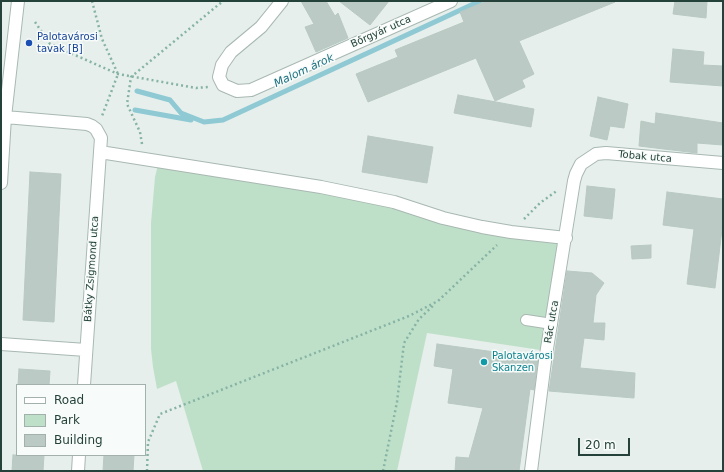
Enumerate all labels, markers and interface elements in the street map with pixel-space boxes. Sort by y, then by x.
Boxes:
street label: Bőrgyár utca [349,13,413,51]
place label: Palotavárosi tavak [B] [37,31,98,54]
marker: Palotavárosi tavak [B] [24,38,34,48]
water label: Malom árok [272,51,336,91]
street label: Tobak utca [618,149,672,165]
street label: Bátky Zsigmond utca [82,216,102,322]
street label: Rác utca [542,300,562,344]
place label: Palotavárosi Skanzen [492,350,553,374]
marker: Palotavárosi Skanzen [479,357,489,367]
legend [16,384,146,456]
text: Road [54,393,84,407]
text: Park [54,413,80,427]
scale bar [580,430,632,456]
text: Building [54,433,103,447]
text: 20 m [585,438,616,452]

